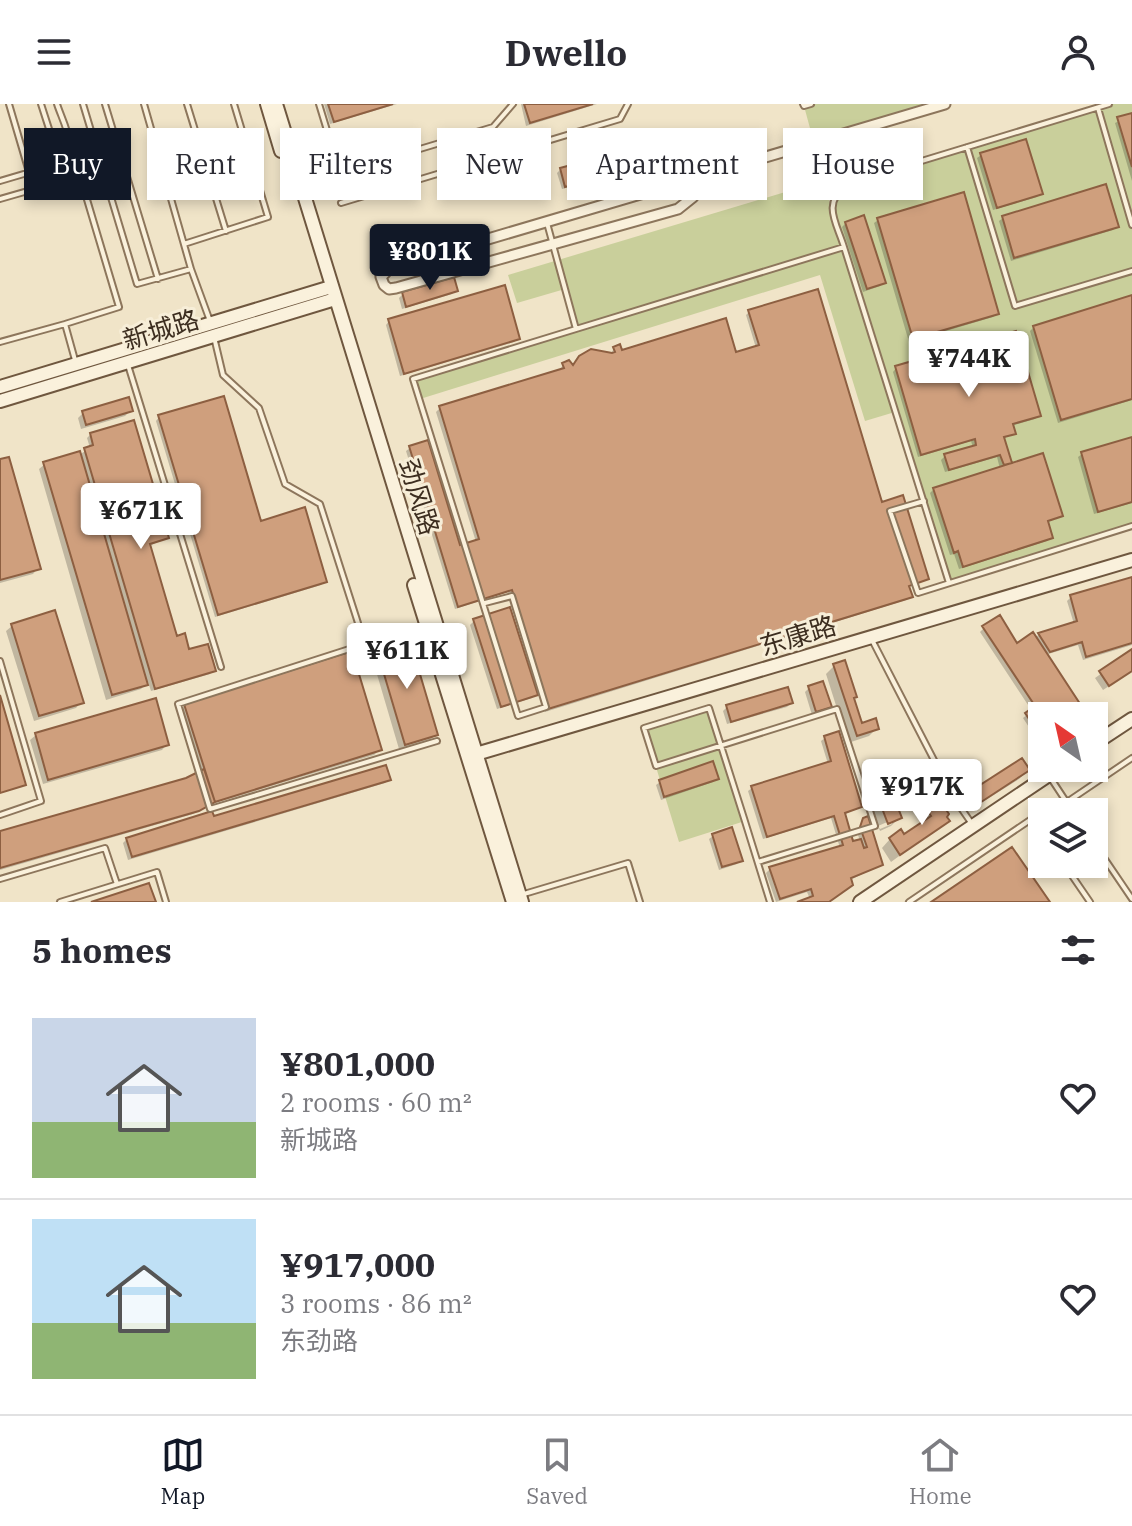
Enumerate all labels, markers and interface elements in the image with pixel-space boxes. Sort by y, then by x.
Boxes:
text: Dwello [505,29,627,76]
icon: menu [32,30,76,74]
icon: person [1056,30,1100,74]
chip: Buy [24,128,131,200]
chip: Rent [147,128,264,200]
chip: Filters [280,128,421,200]
chip: New [437,128,551,200]
chip: Apartment [567,128,767,200]
chip: House [783,128,923,200]
pin: ¥801K [374,224,486,292]
text: ¥801K [388,233,472,267]
street label: 新城路 [118,301,203,357]
pin: ¥744K [913,331,1025,399]
text: ¥744K [927,340,1011,374]
street label: 劲风路 [392,454,448,539]
pin: ¥671K [85,483,197,551]
text: ¥671K [99,492,183,526]
street label: 东康路 [755,607,840,663]
pin: ¥611K [351,623,463,691]
text: ¥611K [365,632,449,666]
north arrow [1028,702,1108,782]
map controls [1028,702,1108,878]
pin: ¥917K [866,759,978,827]
text: ¥917K [880,768,964,802]
button: layers [1028,798,1108,878]
text: 5 homes [32,928,172,972]
icon: filters [1056,928,1100,972]
text: ¥801,000 [280,1041,435,1085]
icon: home [96,1050,192,1146]
icon: heart [1056,1076,1100,1120]
text: 2 rooms · 60 m² [280,1085,472,1119]
text: 新城路 [280,1122,358,1156]
text: ¥917,000 [280,1242,435,1286]
icon: home [96,1251,192,1347]
icon: heart [1056,1277,1100,1321]
text: 3 rooms · 86 m² [280,1286,472,1320]
text: 东劲路 [280,1323,358,1357]
tab: Map [161,1433,205,1510]
tab: Saved [526,1433,588,1510]
tab: Home [909,1433,971,1510]

